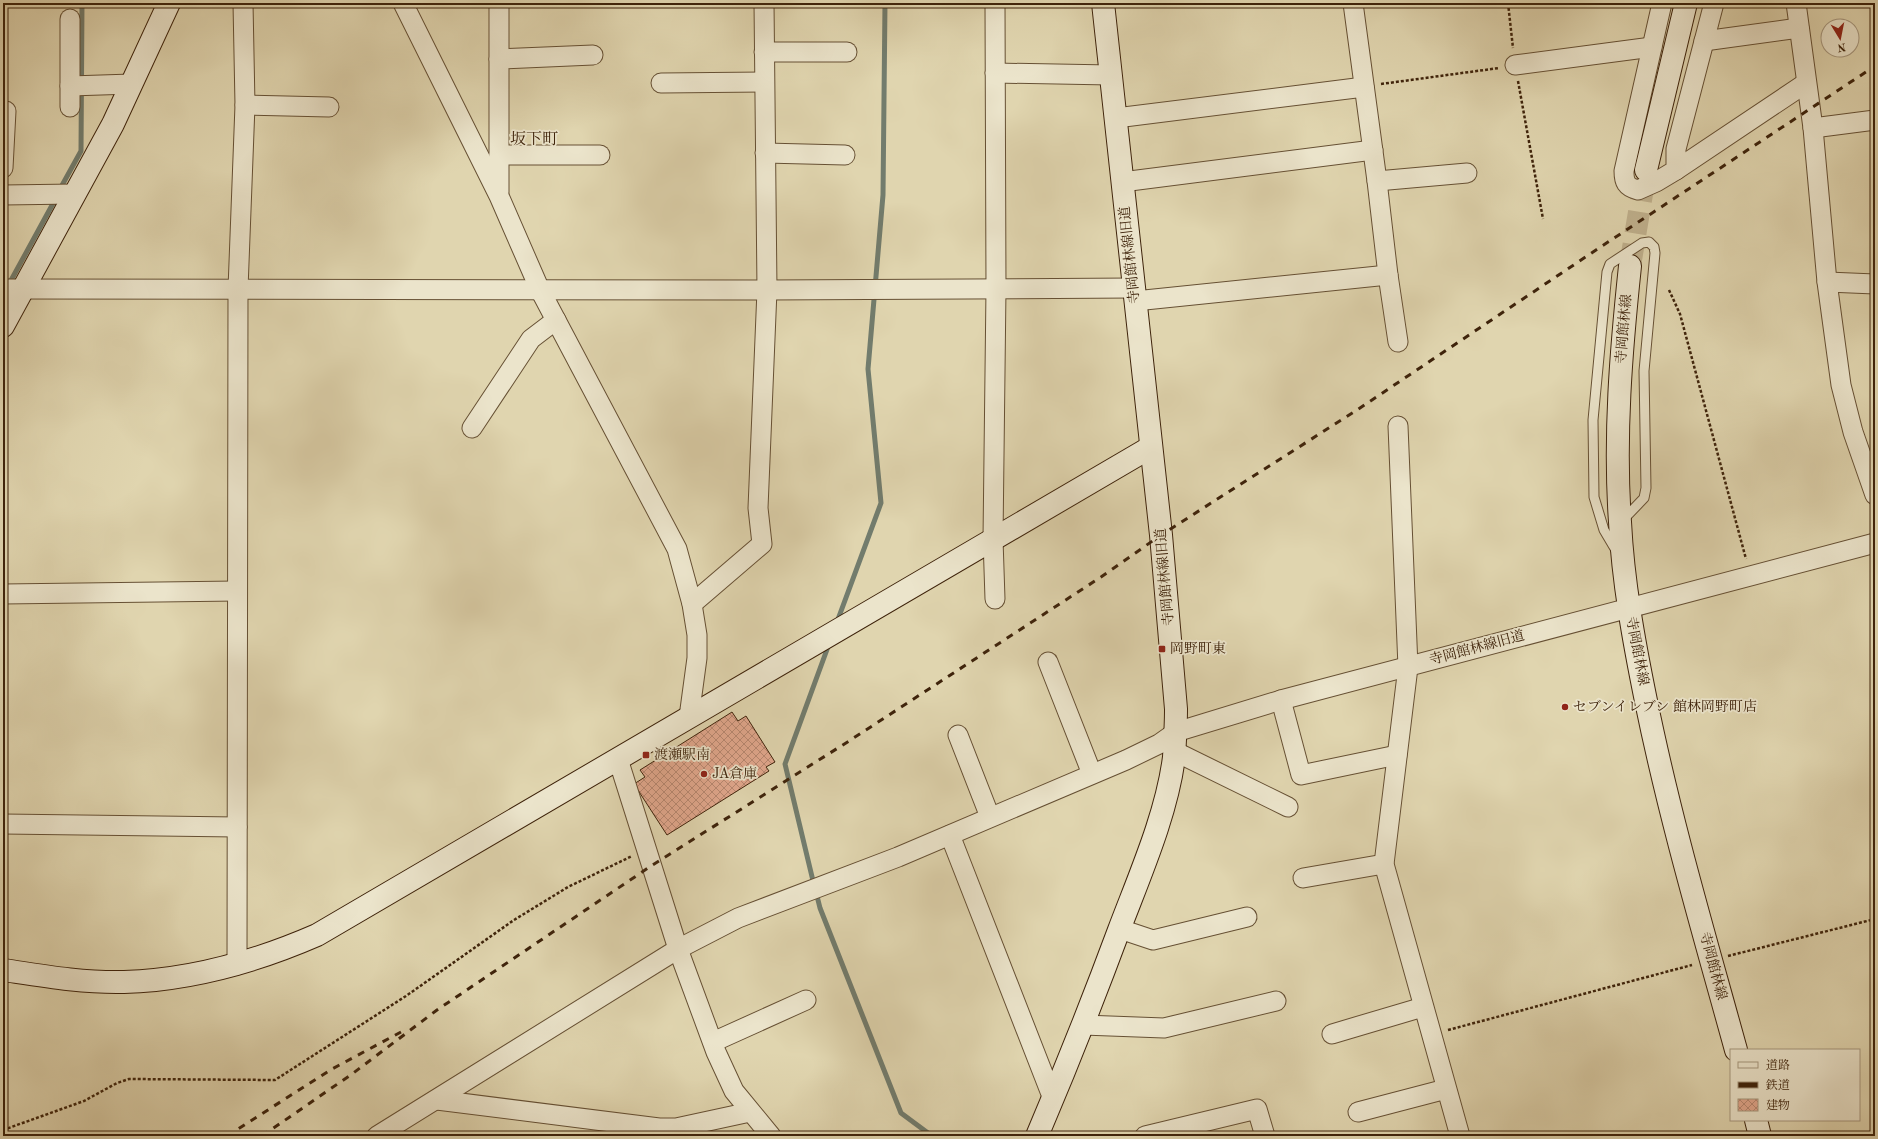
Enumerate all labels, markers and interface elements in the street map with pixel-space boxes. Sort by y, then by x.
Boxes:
north arrow [1820,18,1860,58]
text: N [1836,40,1847,53]
district label: 坂下町 [510,130,558,148]
street label: 寺岡館林線旧道 [1117,206,1142,305]
street label: 寺岡館林線 [1613,293,1634,364]
street label: 寺岡館林線旧道 [1153,528,1176,627]
street label: 寺岡館林線 [1623,615,1652,687]
street label: 寺岡館林線旧道 [1428,628,1526,667]
place label: 岡野町東 [1170,641,1226,656]
marker: 岡野町東 [1157,644,1167,654]
place label: セブンイレブン 館林岡野町店 [1573,699,1757,714]
marker: セブンイレブン 館林岡野町店 [1560,702,1570,712]
place label: 渡瀬駅南 [654,747,710,762]
marker: 渡瀬駅南 [641,750,651,760]
place label: JA倉庫 [712,766,757,781]
marker: JA倉庫 [699,769,709,779]
street label: 寺岡館林線 [1697,930,1730,1002]
legend [1730,1049,1860,1121]
text: 道路 [1766,1058,1790,1072]
text: 鉄道 [1765,1078,1790,1092]
text: 建物 [1766,1098,1790,1112]

